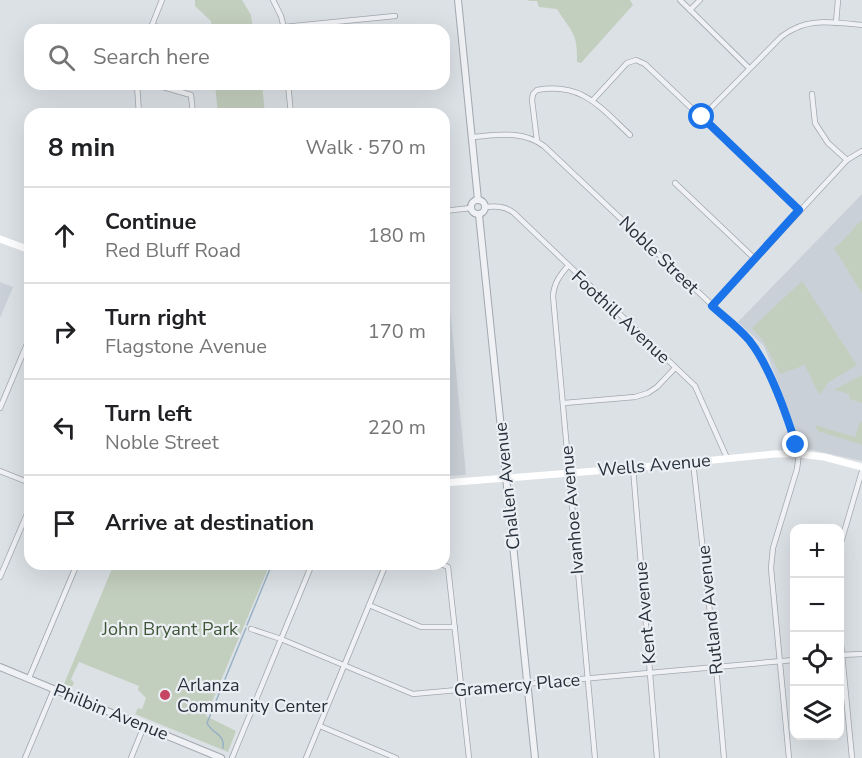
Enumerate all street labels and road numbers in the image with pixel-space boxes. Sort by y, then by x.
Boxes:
street label: Noble Street [614,211,705,300]
street label: Foothill Avenue [566,265,676,369]
street label: Challen Avenue [488,421,526,551]
street label: Ivanhoe Avenue [554,445,590,575]
street label: Wells Avenue [596,448,712,482]
street label: Rutland Avenue [691,544,729,676]
street label: Kent Avenue [629,561,661,665]
street label: Gramercy Place [453,668,581,702]
street label: Philbin Avenue [50,678,172,746]

